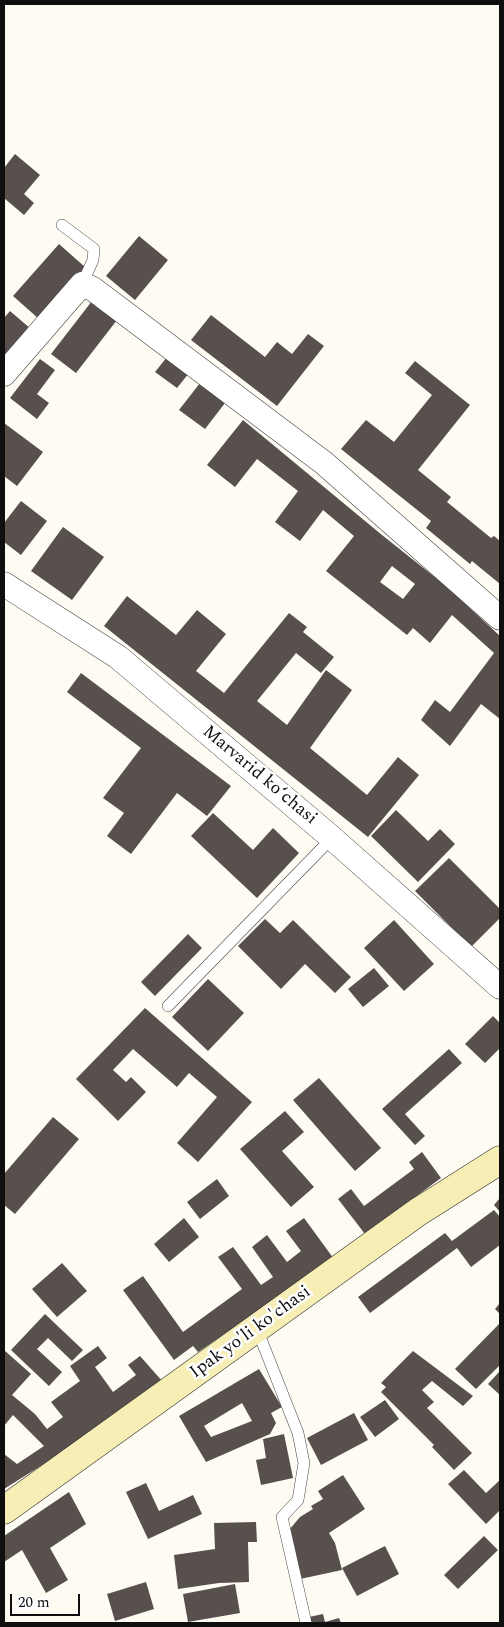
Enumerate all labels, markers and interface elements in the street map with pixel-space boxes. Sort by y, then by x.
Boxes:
street label: Marvarid koʻchasi [197,722,321,830]
street label: Ipak yo'li ko'chasi [186,1282,316,1384]
scale bar [12,1584,82,1616]
text: 20 m [18,1591,50,1614]

